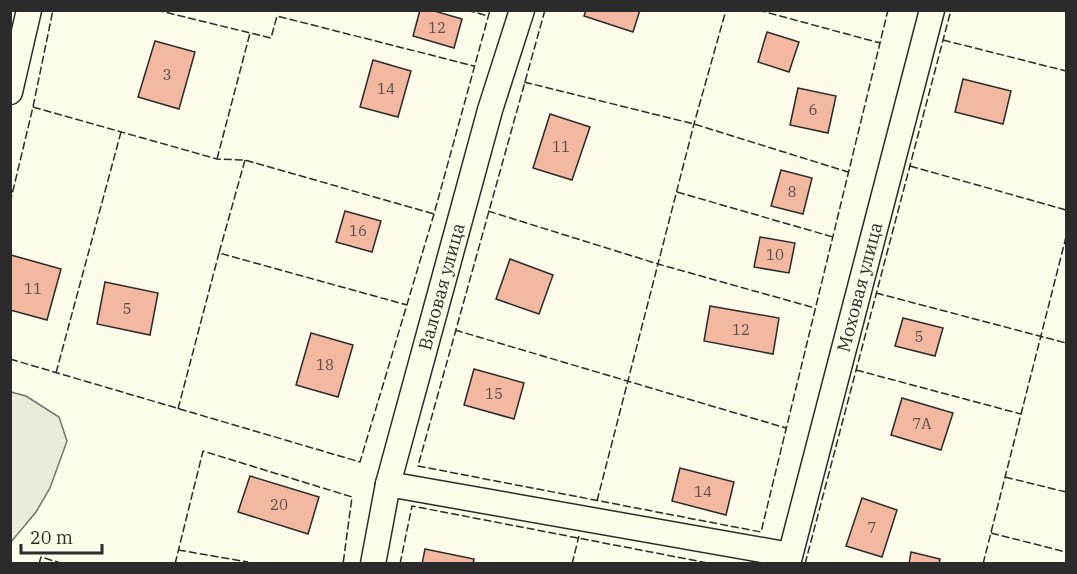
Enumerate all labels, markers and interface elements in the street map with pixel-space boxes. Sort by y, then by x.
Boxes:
house number: 12 [428,18,446,37]
house number: 3 [162,65,172,84]
house number: 14 [377,79,395,98]
house number: 6 [808,100,818,119]
house number: 11 [552,137,570,156]
house number: 8 [787,182,797,201]
street label: Моховая улица [832,219,887,355]
street label: Валовая улица [413,220,470,353]
house number: 16 [349,221,367,240]
house number: 10 [766,245,784,264]
house number: 11 [24,279,42,298]
house number: 5 [122,299,132,318]
house number: 12 [732,320,750,339]
house number: 5 [914,327,924,346]
house number: 18 [316,355,334,374]
house number: 15 [485,384,503,403]
house number: 7А [912,414,932,433]
house number: 14 [694,482,712,501]
house number: 20 [270,495,288,514]
scale bar [21,517,102,555]
house number: 7 [867,518,877,537]
text: 20 m [30,526,73,549]

